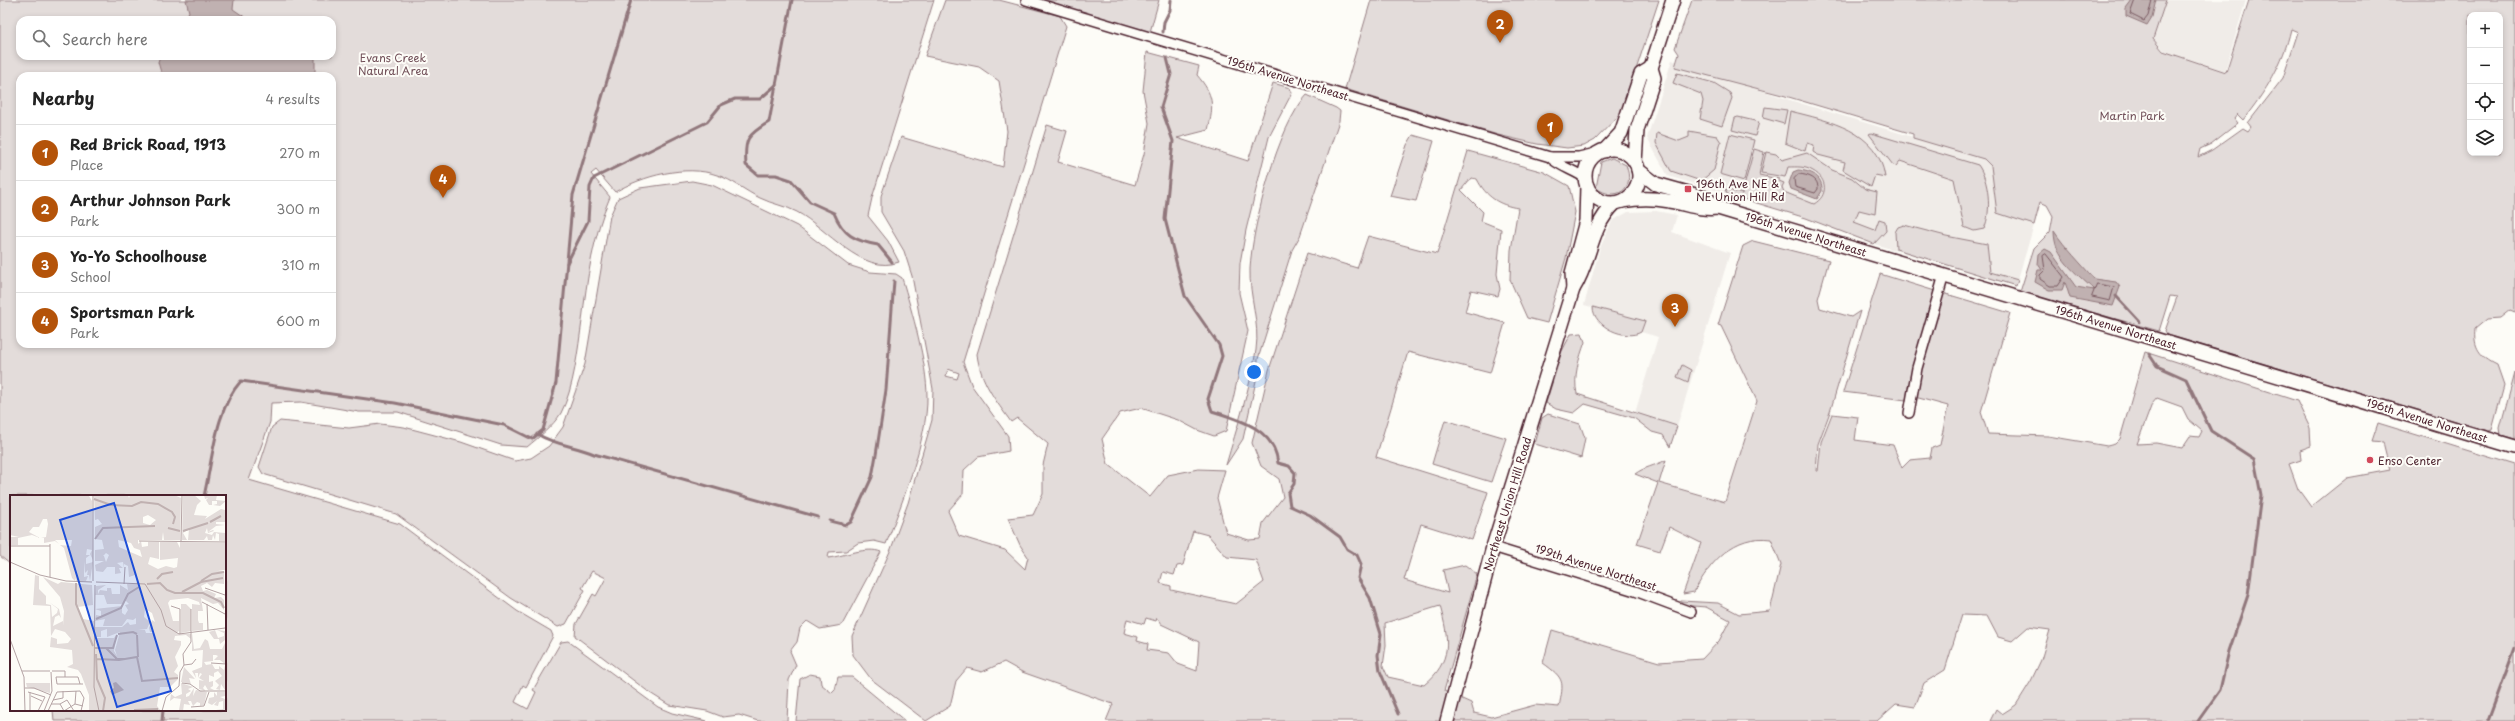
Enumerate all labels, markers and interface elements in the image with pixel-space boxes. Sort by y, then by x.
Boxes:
pin: 2 [1487,10,1513,43]
map controls [2467,12,2503,156]
button: + [2467,12,2503,48]
search box [16,16,336,60]
icon: search [30,27,52,49]
text: Search here [62,27,148,50]
button: − [2467,48,2503,84]
park label: Evans Creek Natural Area [358,49,428,79]
street label: 196th Avenue Northeast [1225,51,1351,105]
button: locate [2467,84,2503,120]
text: Nearby [32,85,94,111]
text: 4 results [266,89,320,108]
park label: Martin Park [2099,107,2165,124]
pin: 1 [1537,113,1563,146]
button: layers [2467,120,2503,156]
text: Red Brick Road, 1913 [70,132,226,155]
text: 1 [42,143,48,162]
text: 270 m [279,143,320,162]
text: Place [70,155,103,174]
pin: 4 [430,165,456,198]
place label: 196th Ave NE & NE Union Hill Rd [1696,175,1785,205]
marker: 196th Ave NE & NE Union Hill Rd [1683,184,1693,194]
text: Arthur Johnson Park [70,188,230,211]
text: 2 [40,199,50,218]
text: 300 m [276,199,320,218]
street label: 196th Avenue Northeast [1743,207,1869,261]
text: Park [70,211,99,230]
text: Yo-Yo Schoolhouse [70,244,207,267]
text: 3 [41,255,49,274]
text: 310 m [281,255,320,274]
text: School [70,267,111,286]
pin: 3 [1662,294,1688,327]
text: Sportsman Park [70,300,195,323]
street label: 196th Avenue Northeast [2053,300,2179,354]
text: 4 [41,311,49,330]
text: 600 m [276,311,320,330]
text: Park [70,323,99,342]
your location [1244,362,1264,382]
street label: 196th Avenue Northeast [2364,393,2490,447]
street label: Northeast Union Hill Road [1478,435,1536,573]
place label: Enso Center [2378,452,2442,469]
marker: Enso Center [2365,455,2375,465]
inset map [10,495,226,711]
street label: 199th Avenue Northeast [1533,539,1660,595]

